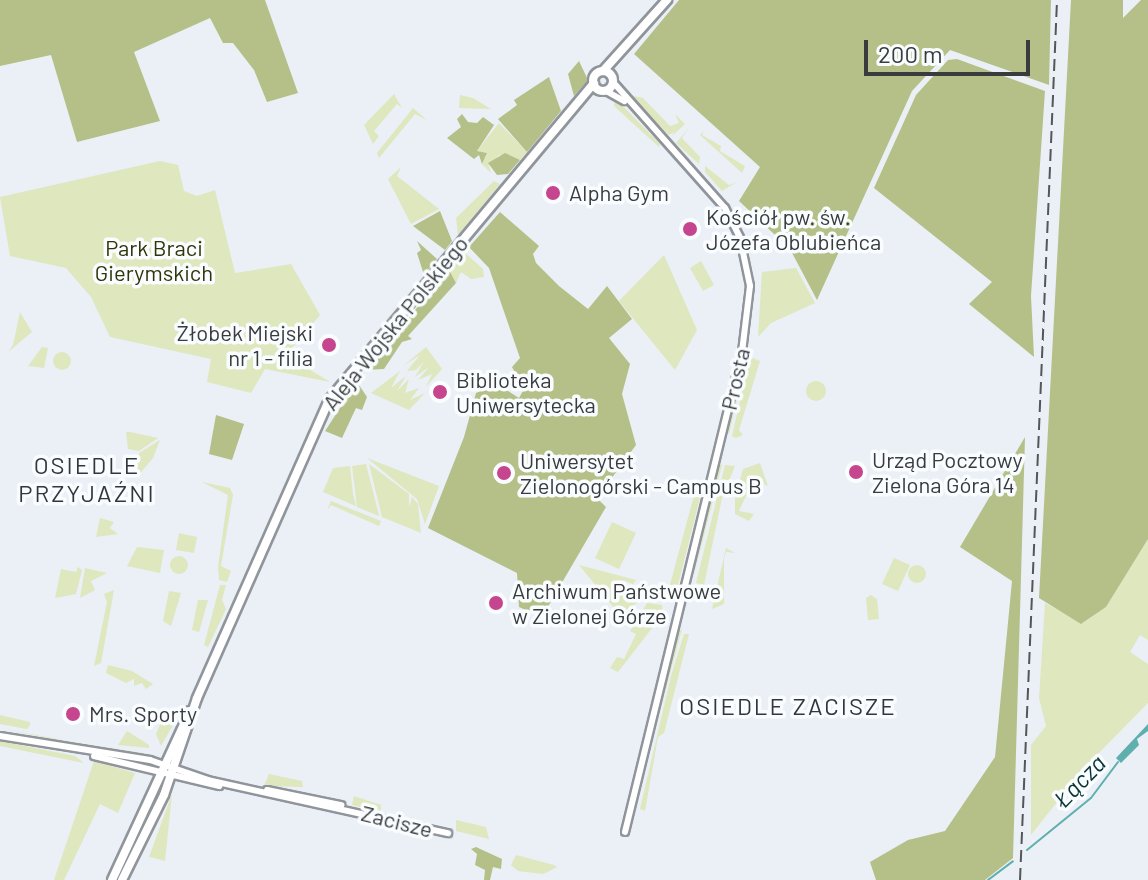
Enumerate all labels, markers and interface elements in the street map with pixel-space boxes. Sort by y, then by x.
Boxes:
scale bar [868,24,1034,74]
text: 200 m [878,39,943,68]
place label: Alpha Gym [569,180,669,206]
marker: Alpha Gym [544,184,562,202]
place label: Kościół pw. św. Józefa Oblubieńca [706,203,881,254]
marker: Kościół pw. św. Józefa Oblubieńca [681,220,699,238]
street label: Aleja Wojska Polskiego [317,231,473,415]
park label: Park Braci Gierymskich [95,234,213,286]
place label: Żłobek Miejski nr 1 - filia [177,319,313,370]
marker: Żłobek Miejski nr 1 - filia [320,336,338,354]
street label: Prosta [715,345,755,413]
place label: Biblioteka Uniwersytecka [456,366,596,418]
marker: Biblioteka Uniwersytecka [431,383,449,401]
place label: Urząd Pocztowy Zielona Góra 14 [872,446,1023,498]
place label: Uniwersytet Zielonogórski - Campus B [520,447,762,498]
district label: OSIEDLE PRZYJAŹNI [18,451,156,507]
marker: Urząd Pocztowy Zielona Góra 14 [847,463,865,481]
marker: Uniwersytet Zielonogórski - Campus B [495,464,513,482]
place label: Archiwum Państwowe w Zielonej Górze [512,577,721,628]
marker: Archiwum Państwowe w Zielonej Górze [487,594,505,612]
district label: OSIEDLE ZACISZE [679,692,897,720]
place label: Mrs. Sporty [89,701,197,727]
marker: Mrs. Sporty [64,705,82,723]
water label: Łącza [1047,749,1111,813]
street label: Zacisze [359,799,435,843]

